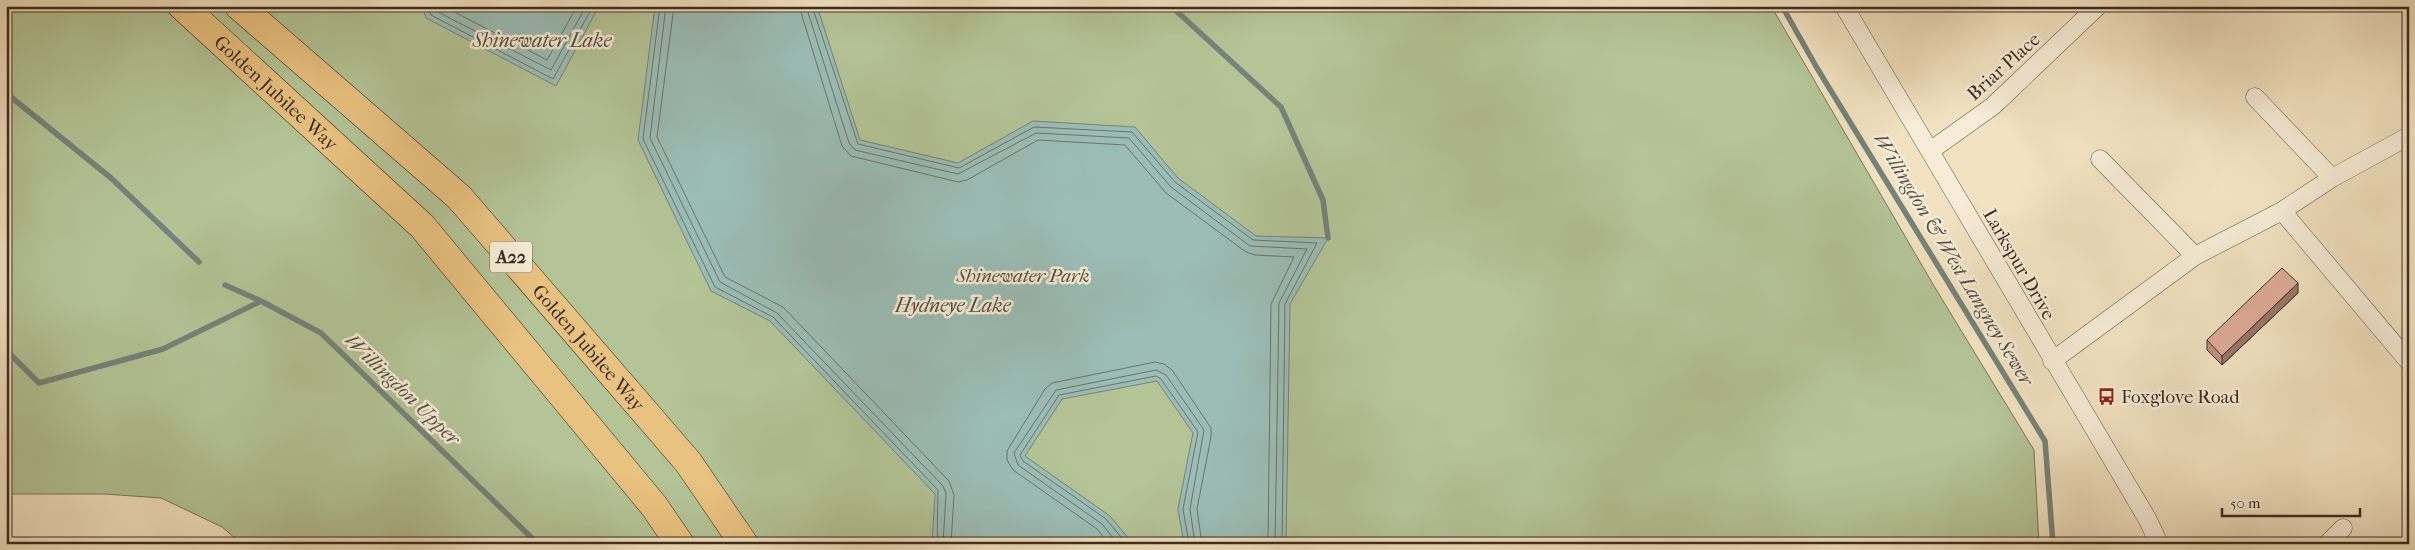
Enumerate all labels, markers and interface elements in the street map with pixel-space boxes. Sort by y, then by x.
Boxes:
street label: Briar Place [1963,28,2045,105]
water label: Shinewater Lake [471,29,613,52]
street label: Golden Jubilee Way [209,31,343,156]
water label: Willingdon & West Langney Sewer [1869,129,2039,391]
street label: Larkspur Drive [1978,205,2060,324]
road number: A22 [490,242,532,272]
park label: Shinewater Park [955,265,1090,287]
street label: Golden Jubilee Way [528,280,649,416]
water label: Hydneye Lake [894,294,1012,317]
water label: Willingdon Upper [341,329,466,451]
bus stop icon: Foxglove Road [2097,386,2117,406]
place label: Foxglove Road [2121,386,2240,408]
scale bar [2222,485,2360,517]
text: 50 m [2230,494,2261,512]

